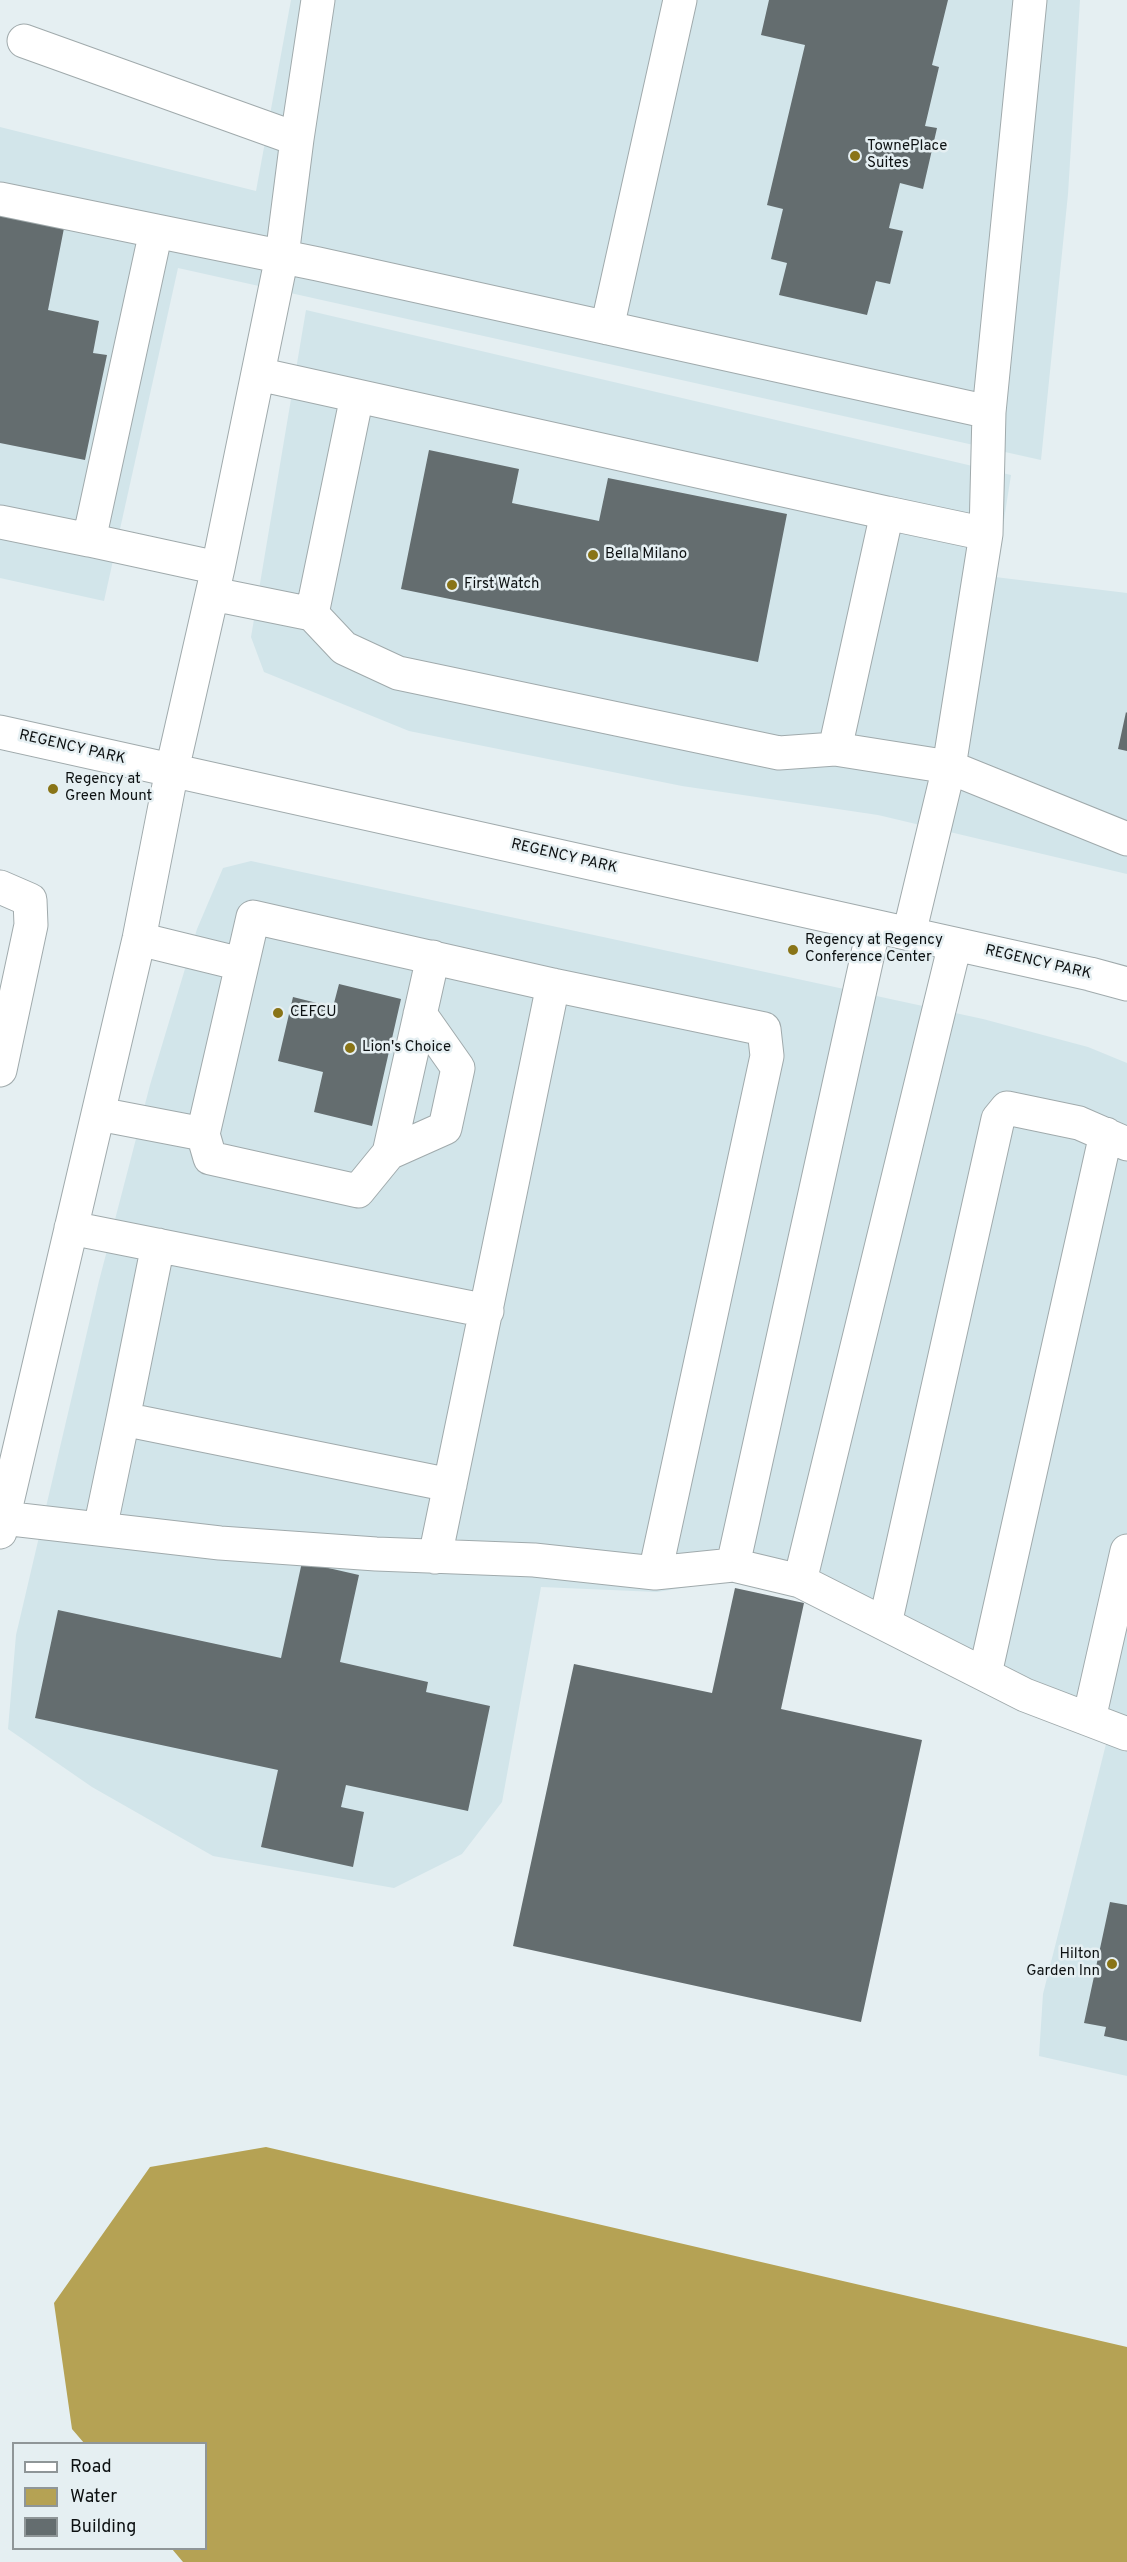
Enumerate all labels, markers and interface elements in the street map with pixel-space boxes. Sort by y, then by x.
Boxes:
place label: TownePlace Suites [867,138,947,173]
marker: TownePlace Suites [848,149,862,163]
place label: Bella Milano [605,546,687,564]
marker: Bella Milano [586,548,600,562]
place label: First Watch [464,576,539,594]
marker: First Watch [445,578,459,592]
street label: REGENCY PARK [17,727,127,769]
place label: Regency at Green Mount [65,771,152,806]
marker: Regency at Green Mount [46,782,60,796]
street label: REGENCY PARK [509,836,619,878]
place label: Regency at Regency Conference Center [805,932,943,967]
street label: REGENCY PARK [983,942,1093,984]
marker: Regency at Regency Conference Center [786,943,800,957]
place label: CEFCU [290,1004,336,1022]
marker: CEFCU [271,1006,285,1020]
place label: Lion's Choice [362,1039,451,1057]
marker: Lion's Choice [343,1041,357,1055]
place label: Hilton Garden Inn [1026,1946,1100,1981]
marker: Hilton Garden Inn [1105,1957,1119,1971]
legend [12,2442,207,2550]
text: Road [70,2456,112,2479]
text: Water [70,2486,117,2509]
text: Building [70,2516,136,2539]

